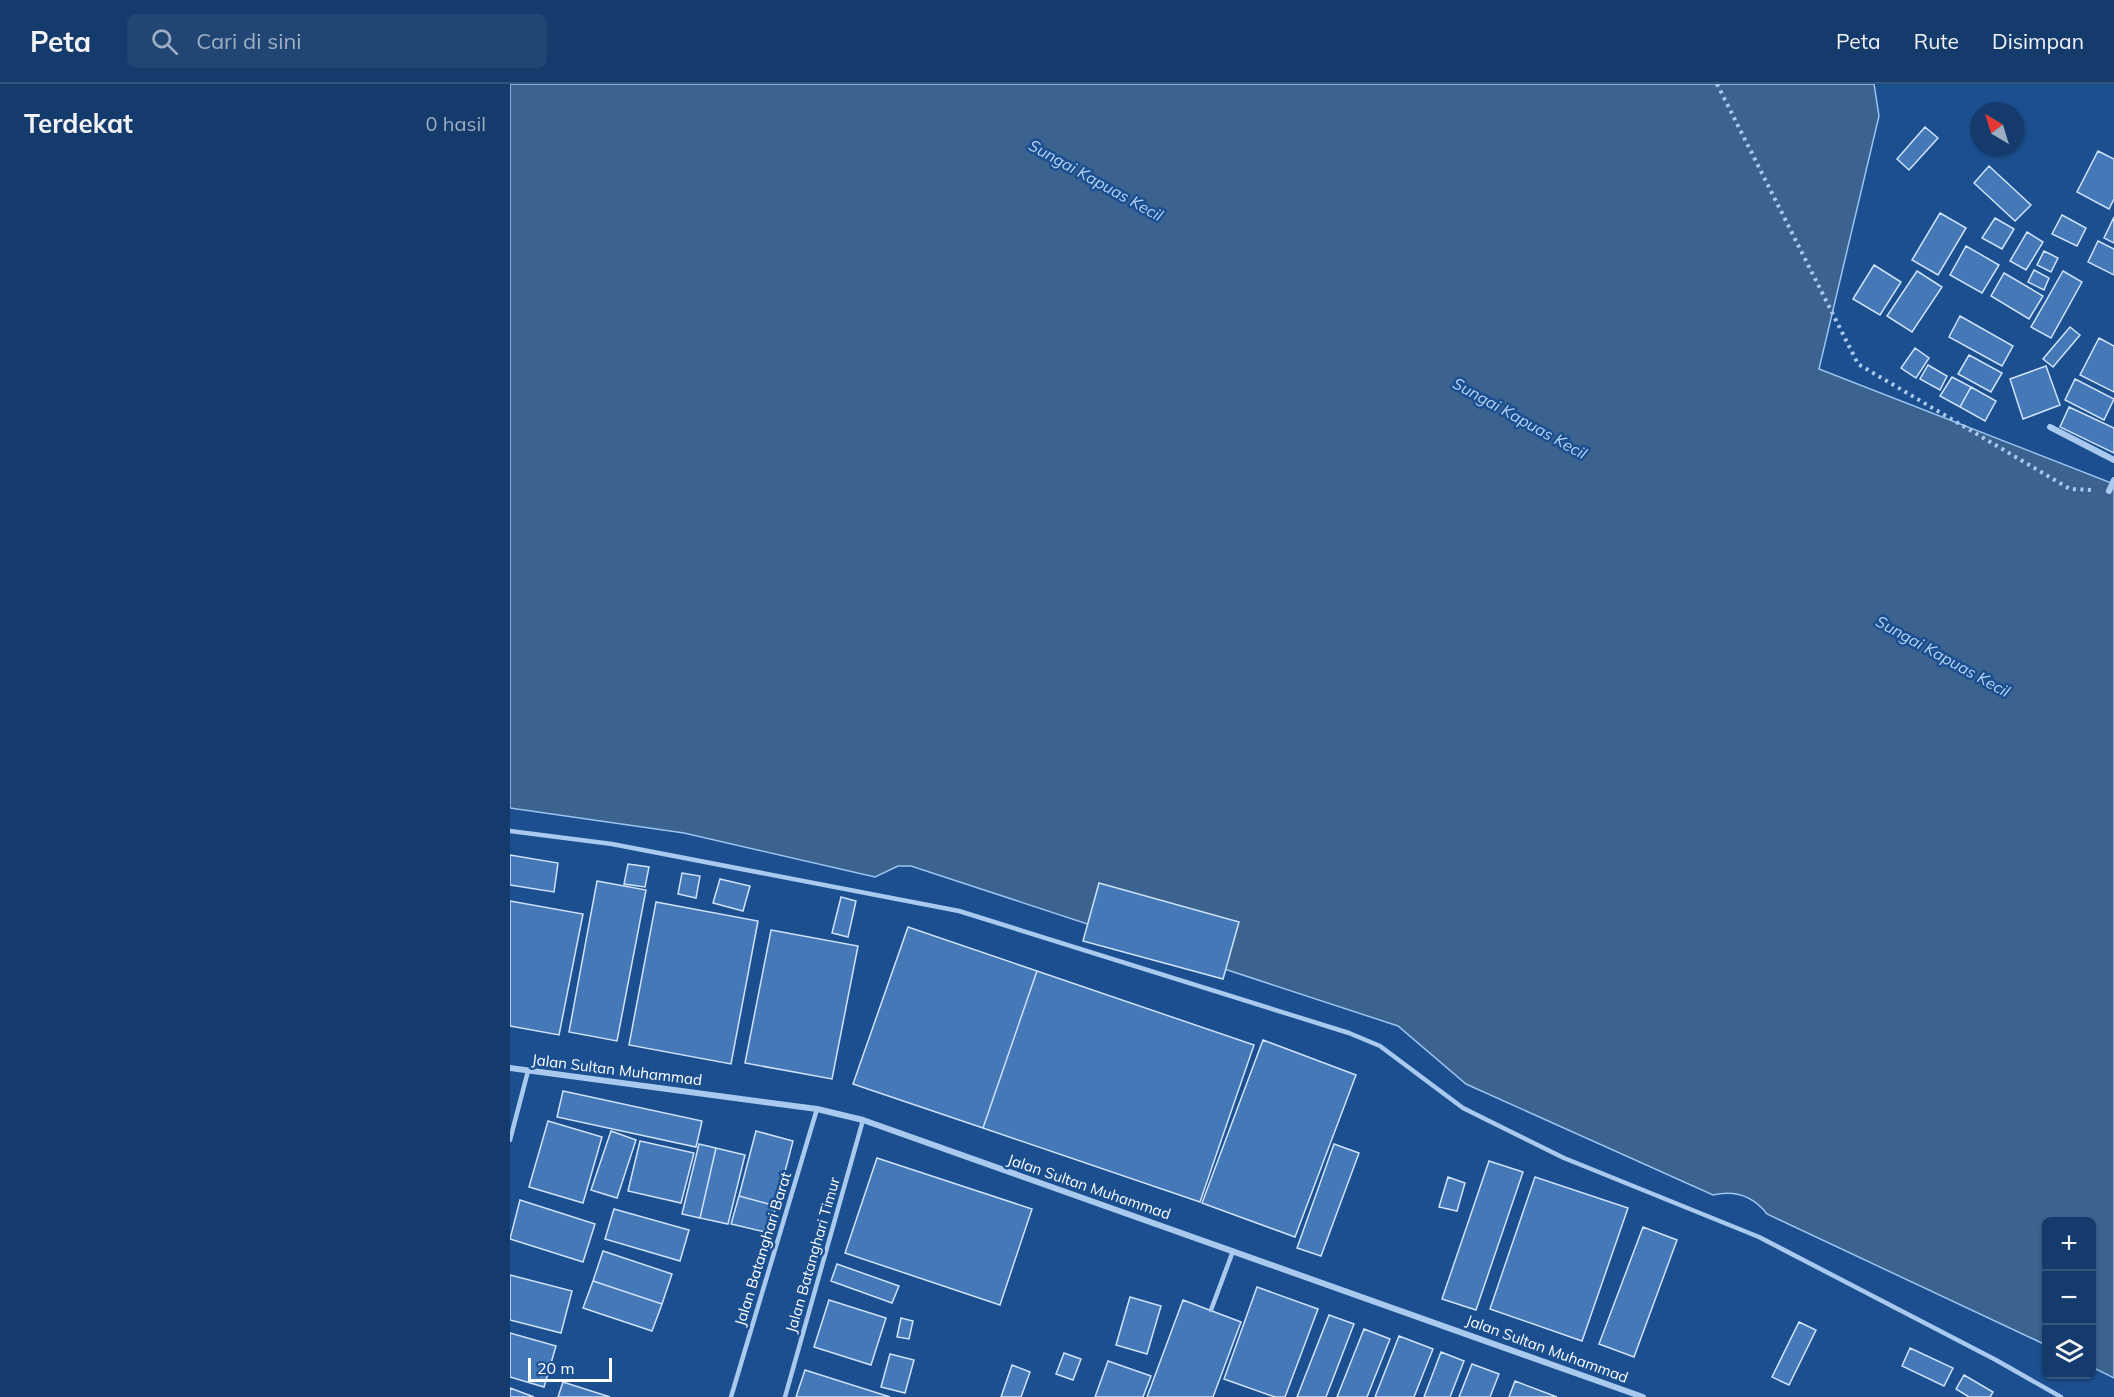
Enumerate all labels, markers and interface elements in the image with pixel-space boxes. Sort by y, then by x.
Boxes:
search box [127,14,547,68]
text: Peta [30,24,91,59]
icon: search [148,25,181,58]
text: Cari di sini [196,27,302,55]
text: Peta [1836,28,1881,54]
text: Rute [1914,28,1959,54]
text: Disimpan [1992,28,2084,54]
north arrow [1970,102,2024,156]
text: Terdekat [24,107,133,140]
text: 0 hasil [426,111,486,136]
water label: Sungai Kapuas Kecil [1025,135,1167,225]
water label: Sungai Kapuas Kecil [1449,373,1591,463]
water label: Sungai Kapuas Kecil [1872,611,2014,701]
street label: Jalan Sultan Muhammad [531,1050,703,1089]
street label: Jalan Sultan Muhammad [1005,1150,1173,1223]
street label: Jalan Batanghari Barat [730,1170,795,1328]
street label: Jalan Batanghari Timur [781,1174,844,1335]
map controls [2042,1217,2096,1379]
button: + [2042,1217,2096,1271]
button: − [2042,1271,2096,1325]
street label: Jalan Sultan Muhammad [1463,1310,1631,1387]
button: layers [2042,1325,2096,1379]
scale bar [528,1355,612,1382]
text: 20 m [537,1358,574,1378]

